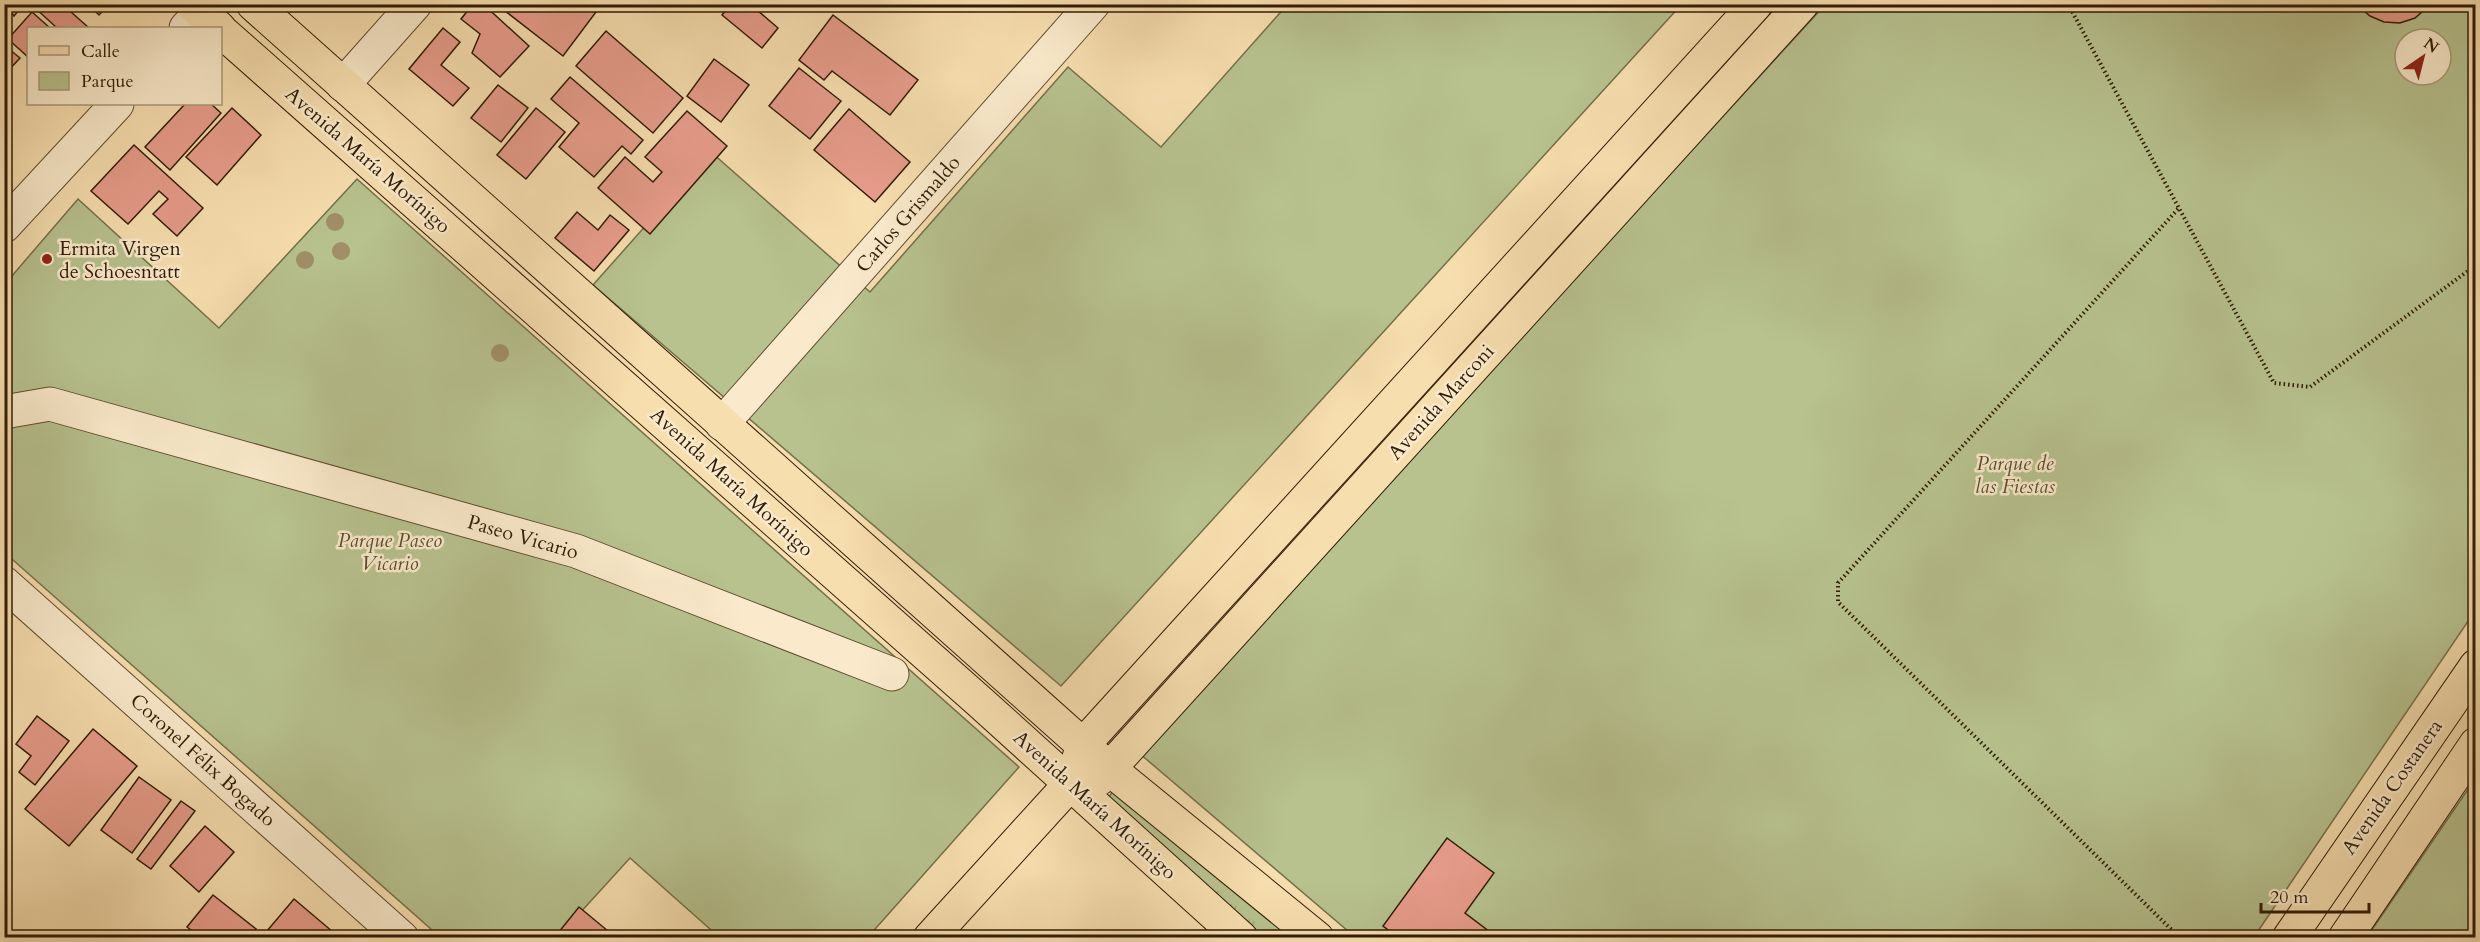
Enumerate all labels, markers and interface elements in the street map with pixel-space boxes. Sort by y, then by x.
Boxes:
legend [27,27,222,105]
north arrow [2393,27,2453,87]
text: N [2419,33,2443,59]
text: Calle [81,39,120,64]
text: Parque [81,69,134,94]
street label: Avenida María Morínigo [279,81,457,240]
street label: Carlos Grismaldo [850,150,966,278]
place label: Ermita Virgen de Schoesntatt [59,235,181,285]
marker: Ermita Virgen de Schoesntatt [40,252,54,266]
street label: Avenida Marconi [1382,338,1500,466]
street label: Avenida María Morínigo [645,401,820,563]
park label: Parque de las Fiestas [1975,450,2055,500]
street label: Paseo Vicario [464,508,582,566]
park label: Parque Paseo Vicario [338,527,442,577]
street label: Coronel Félix Bogado [124,687,282,833]
street label: Avenida Costanera [2335,714,2449,860]
street label: Avenida María Morínigo [1008,724,1183,886]
scale bar [2261,876,2369,914]
text: 20 m [2270,885,2309,910]

